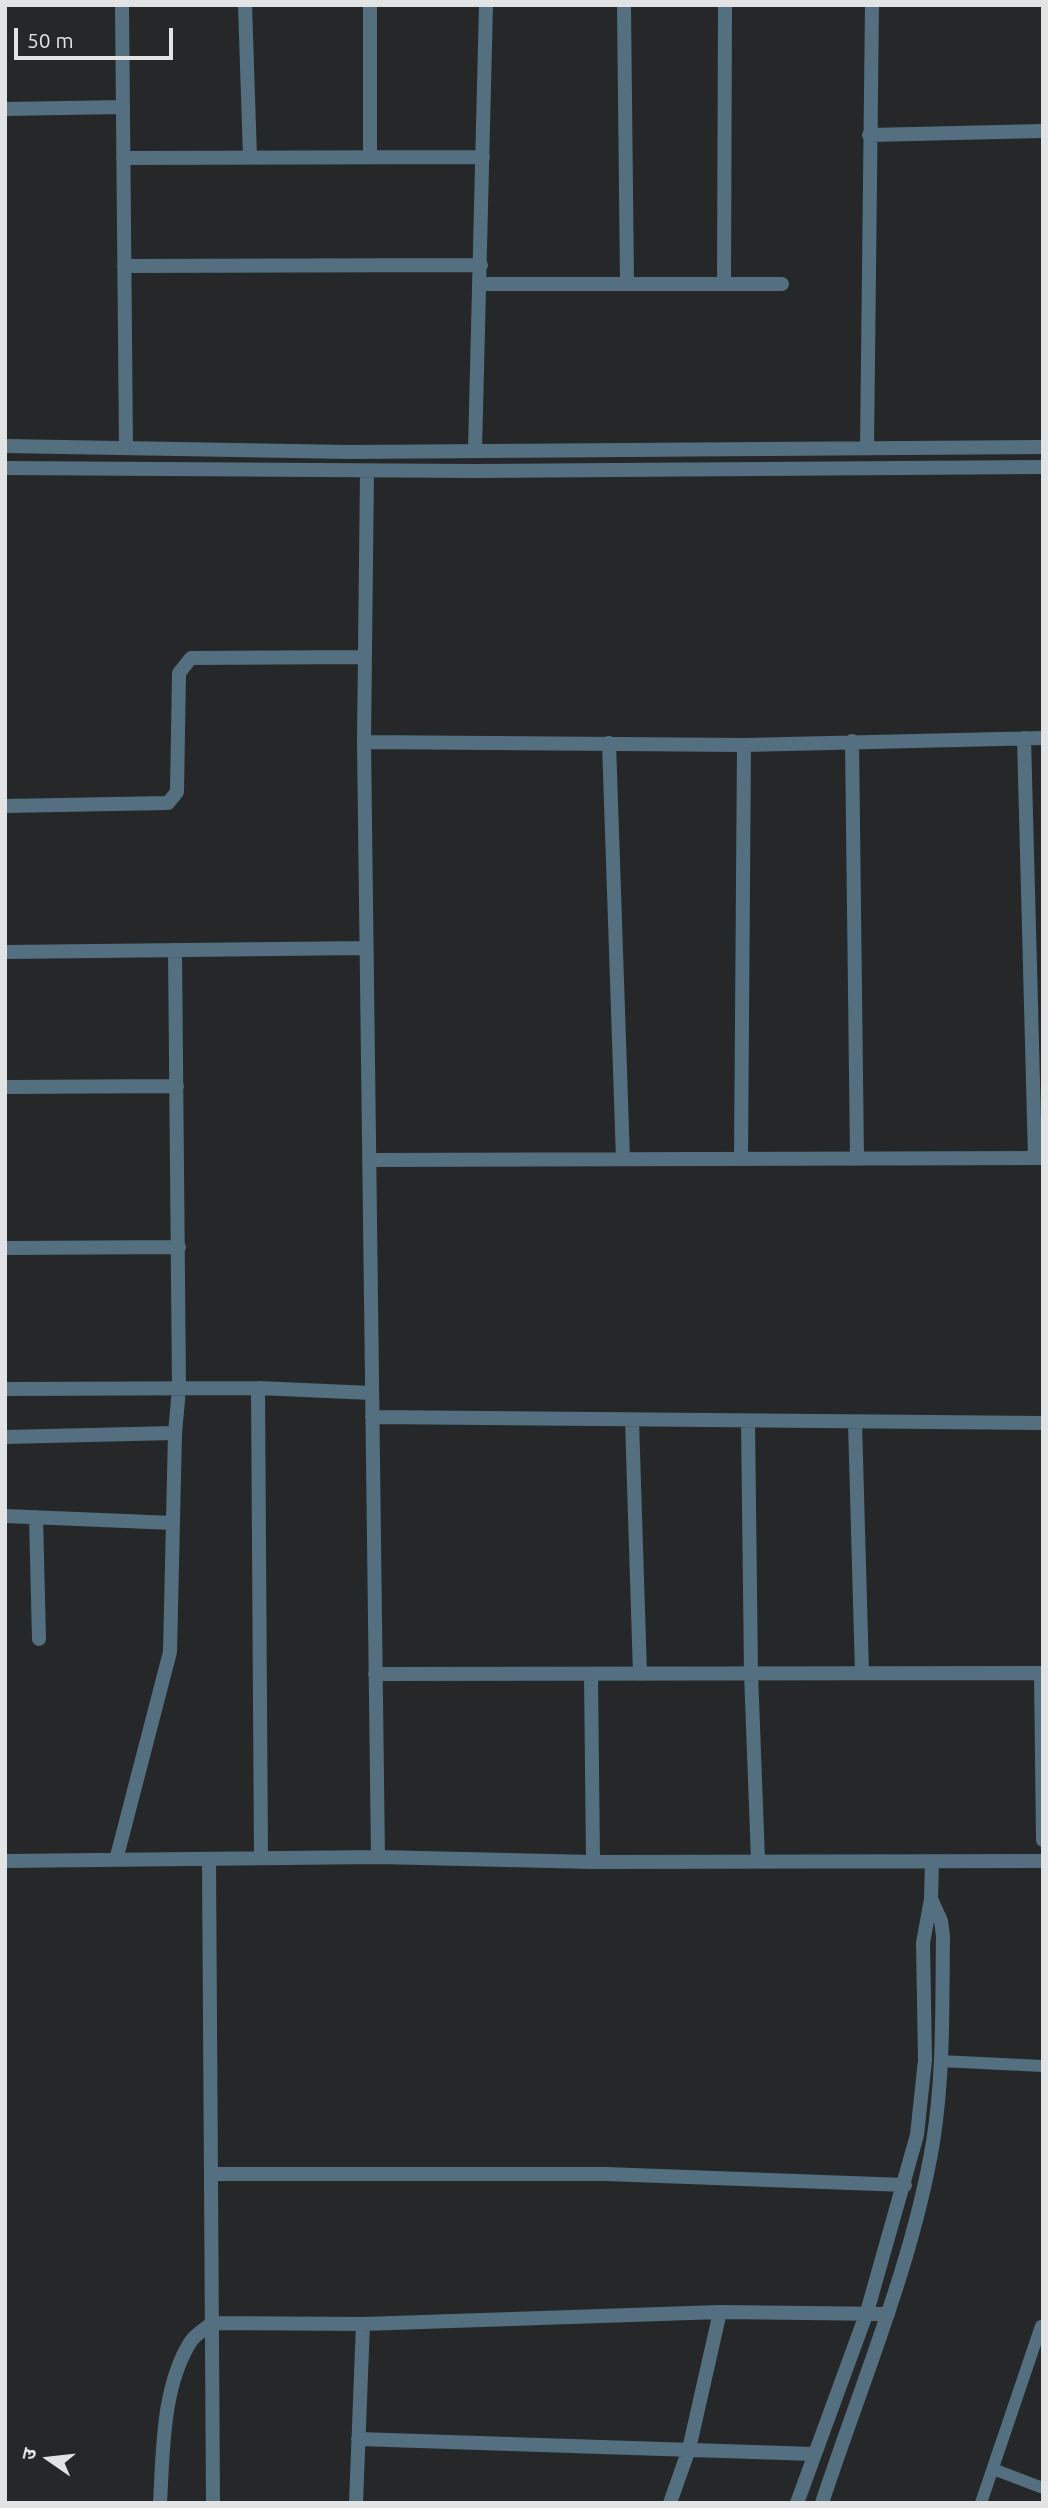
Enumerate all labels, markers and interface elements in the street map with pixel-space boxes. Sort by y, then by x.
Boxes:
scale bar [18,14,177,58]
text: 50 m [27,28,74,52]
north arrow [14,2424,84,2494]
text: उ [17,2446,41,2462]

